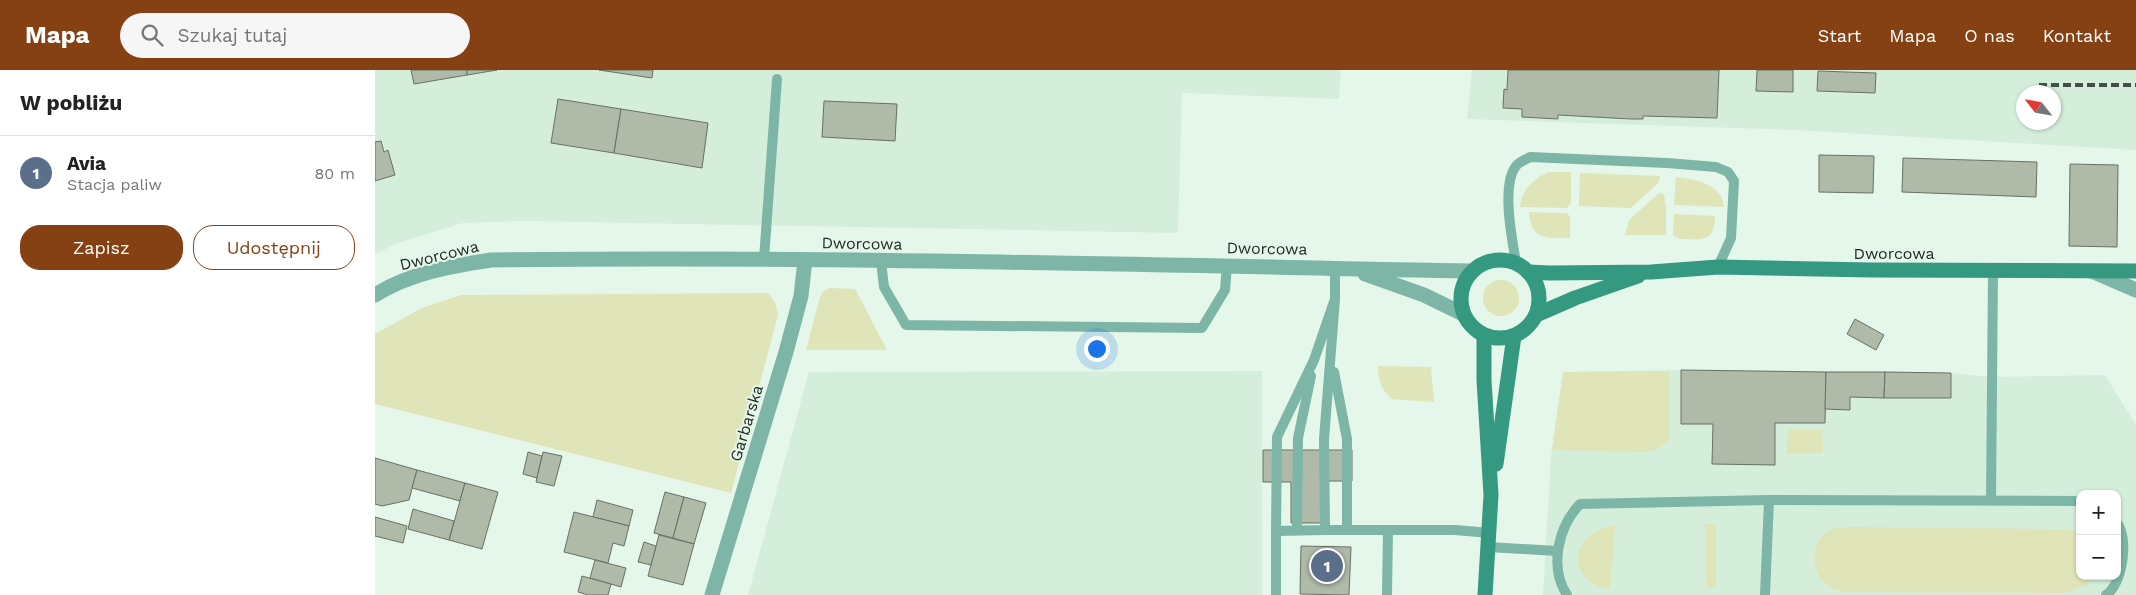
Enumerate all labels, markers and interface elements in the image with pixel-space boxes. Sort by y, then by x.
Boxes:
search box [120,13,470,58]
text: Mapa [25,21,90,49]
icon: search [138,21,166,49]
text: Szukaj tutaj [178,24,287,47]
text: Start [1818,25,1861,46]
text: Mapa [1889,25,1936,46]
text: O nas [1964,25,2015,46]
text: Kontakt [2043,25,2111,46]
north arrow [2016,85,2061,130]
text: W pobliżu [20,90,122,115]
text: Avia [67,152,106,175]
text: 1 [33,164,39,183]
text: 80 m [314,164,355,183]
text: Stacja paliw [67,175,162,194]
button: Zapisz [20,225,183,270]
button: Udostępnij [193,225,355,270]
street label: Dworcowa [821,233,903,254]
street label: Dworcowa [398,236,481,274]
street label: Dworcowa [1226,238,1308,259]
street label: Dworcowa [1854,244,1934,263]
your location [1084,336,1110,362]
street label: Garbarska [726,383,767,464]
map controls [2076,490,2121,580]
button: + [2076,490,2121,535]
button: − [2076,535,2121,580]
pin: 1 [1311,547,1343,585]

